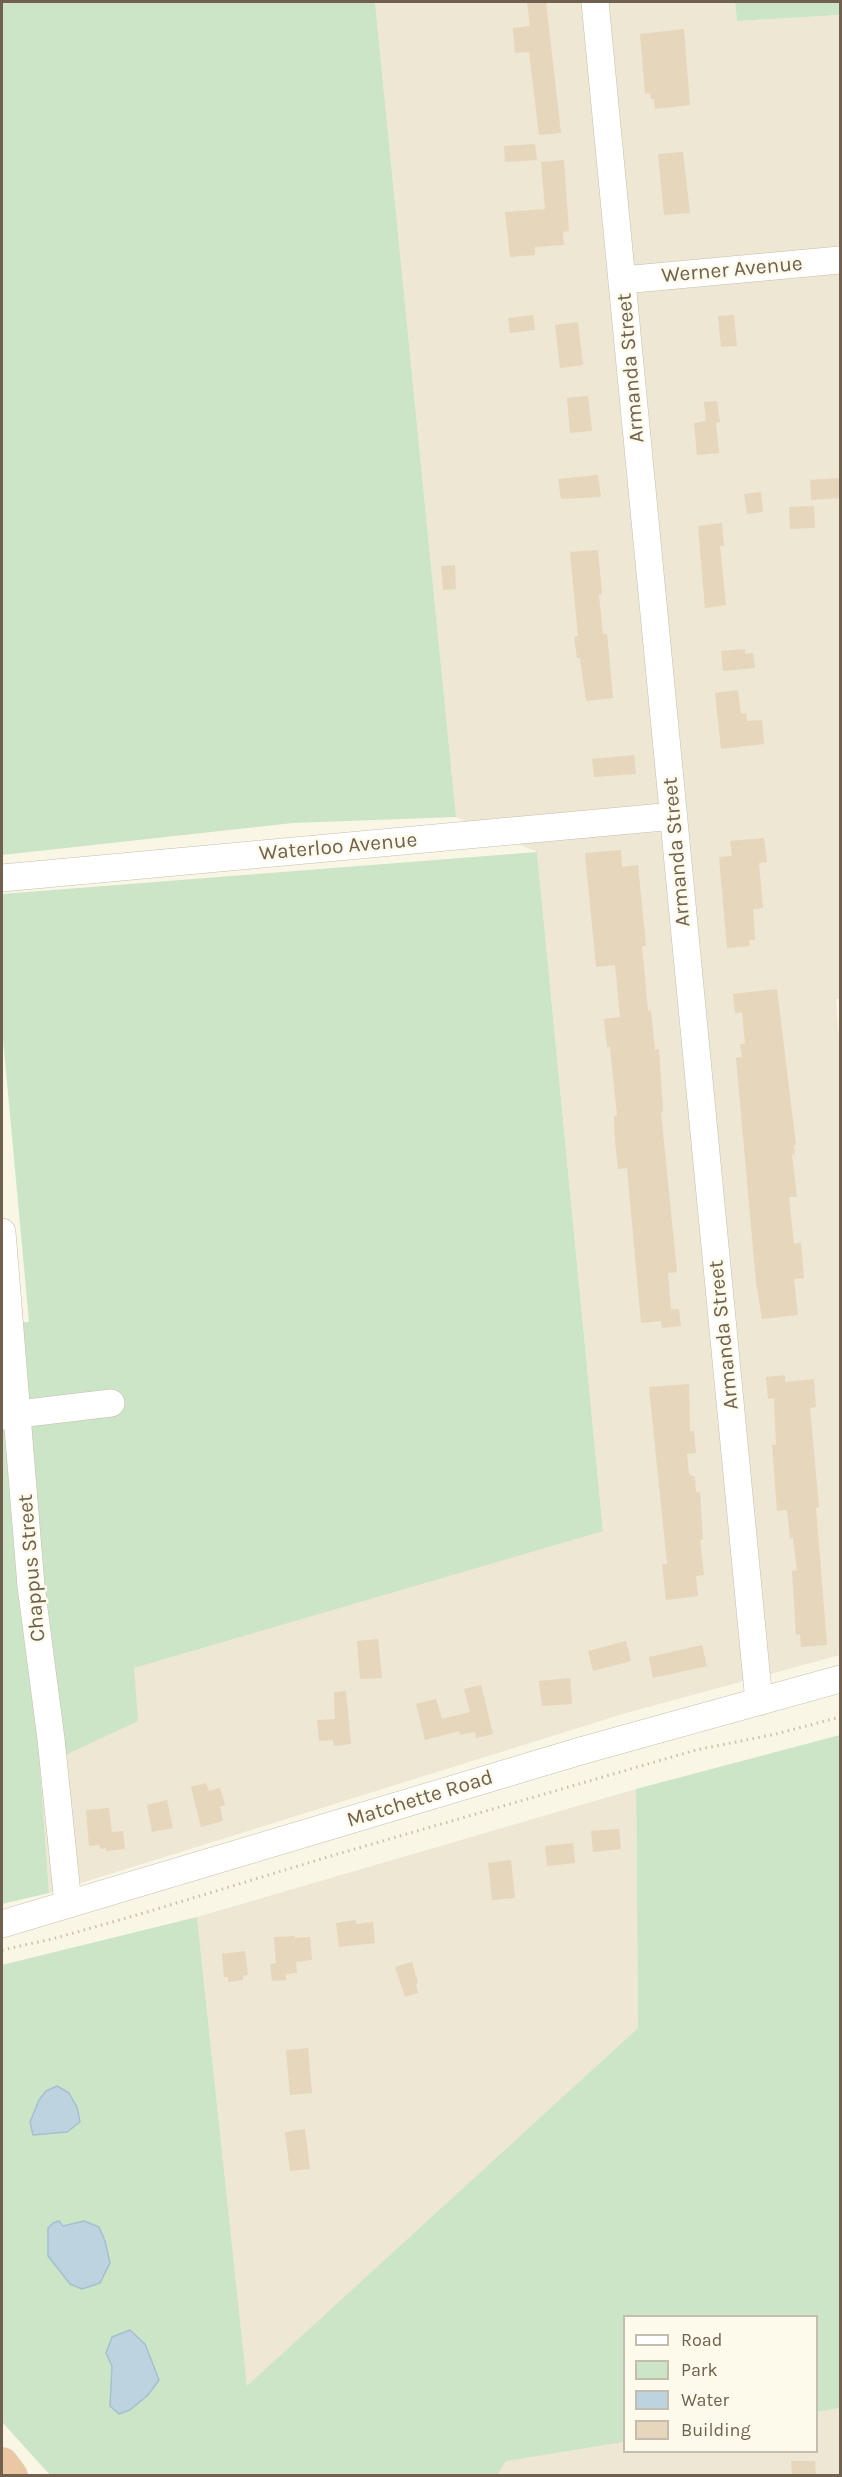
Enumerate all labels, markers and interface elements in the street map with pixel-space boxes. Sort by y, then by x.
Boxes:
street label: Werner Avenue [660,251,804,289]
street label: Armanda Street [612,292,650,444]
street label: Armanda Street [658,776,696,928]
street label: Waterloo Avenue [258,828,418,866]
street label: Armanda Street [704,1259,744,1411]
street label: Chappus Street [13,1493,51,1643]
street label: Matchette Road [344,1765,496,1833]
legend [623,2315,818,2453]
text: Road [681,2329,722,2351]
text: Park [681,2359,718,2381]
text: Water [681,2389,729,2411]
text: Building [681,2419,751,2441]

